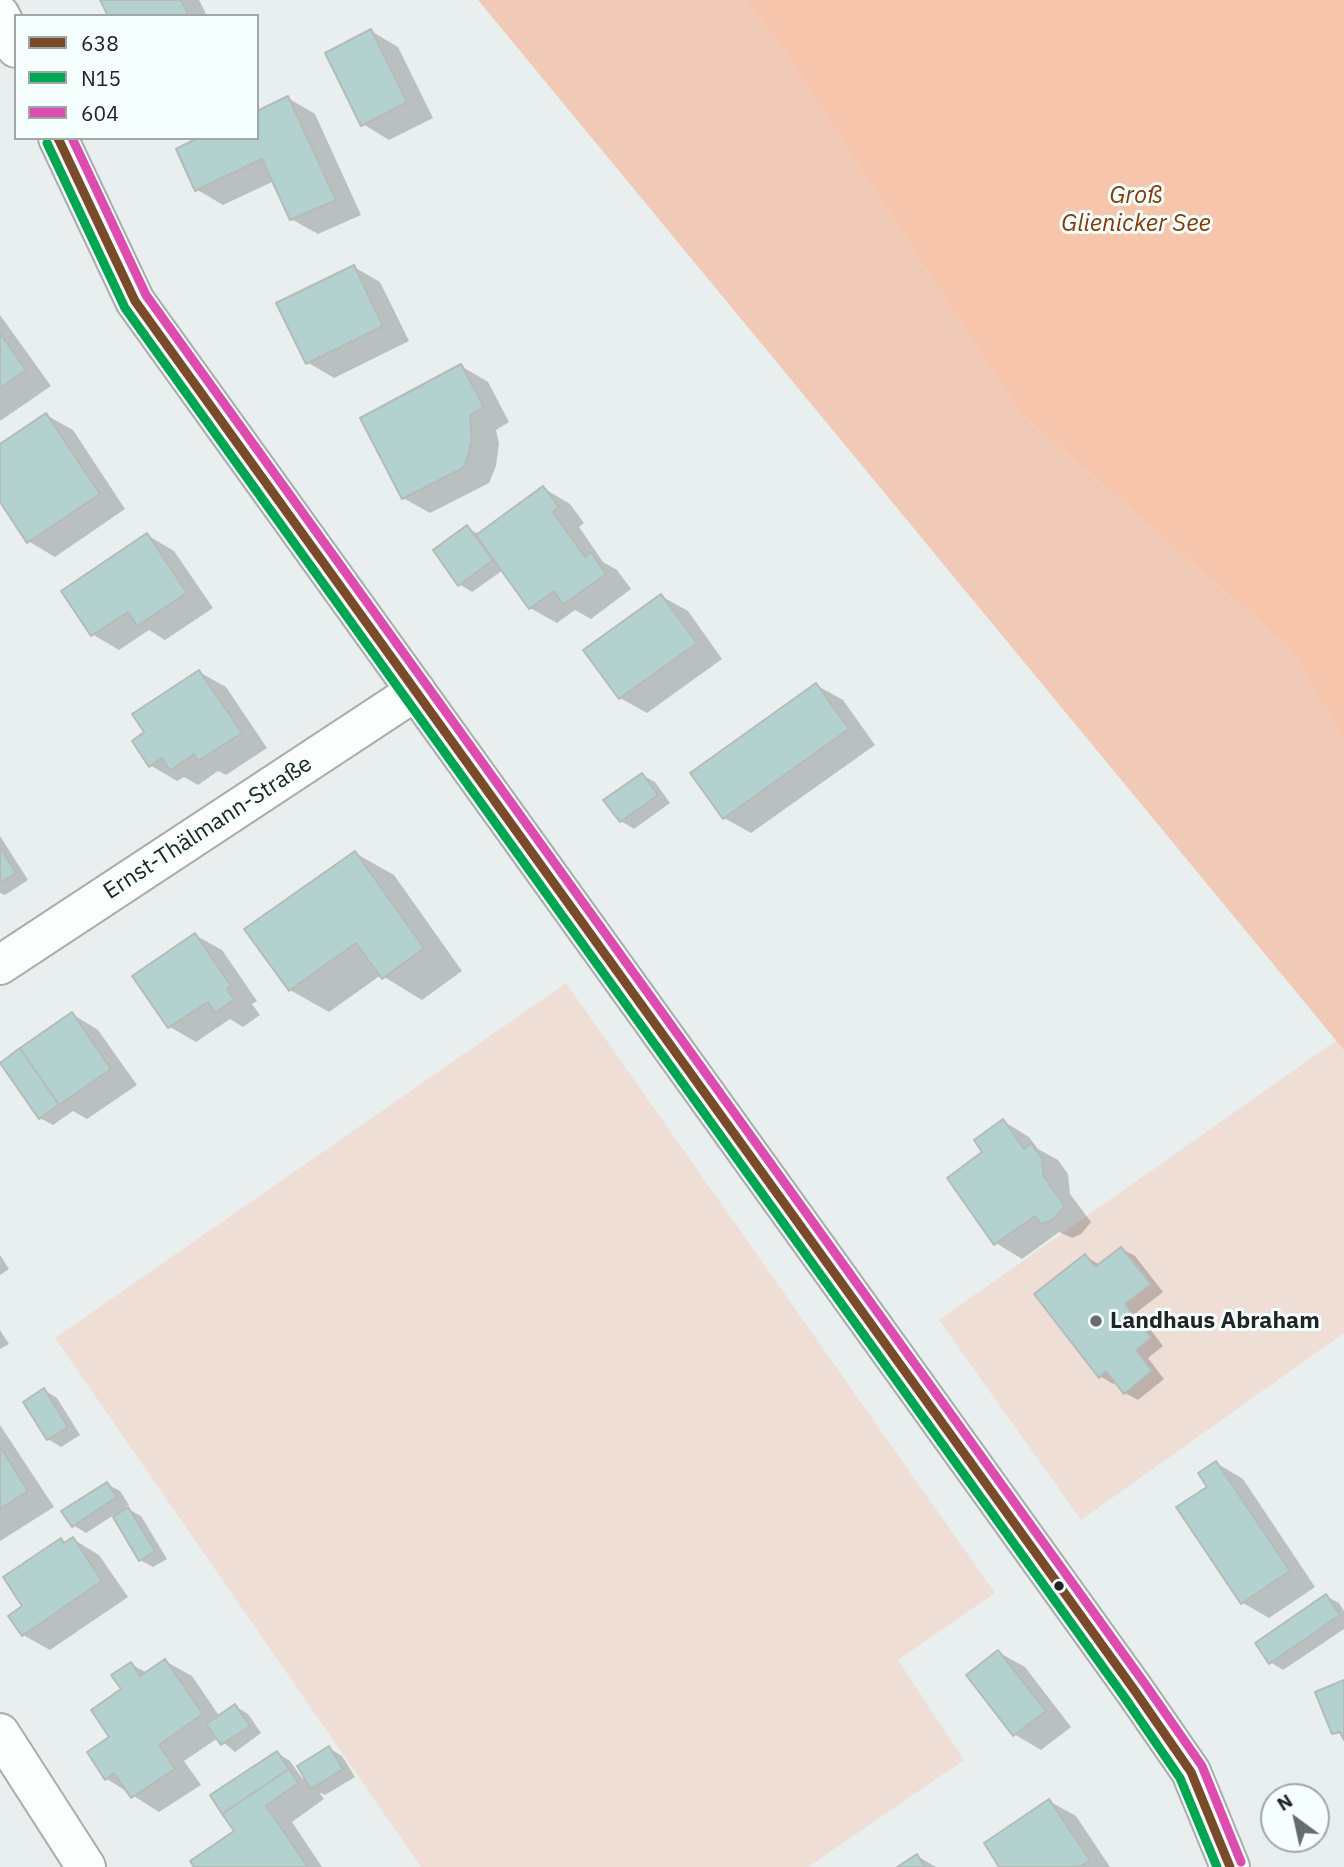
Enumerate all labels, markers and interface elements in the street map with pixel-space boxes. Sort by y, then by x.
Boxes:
legend [14,14,259,140]
text: 638 [81,29,119,57]
text: N15 [81,64,121,92]
text: 604 [81,99,119,127]
water label: Groß Glienicker See [1061,182,1211,238]
street label: Ernst-Thälmann-Straße [99,750,317,906]
place label: Landhaus Abraham [1110,1307,1320,1335]
marker: Landhaus Abraham [1088,1313,1104,1329]
unlabelled marker [1052,1579,1066,1593]
north arrow [1260,1783,1330,1853]
text: N [1272,1788,1297,1816]

